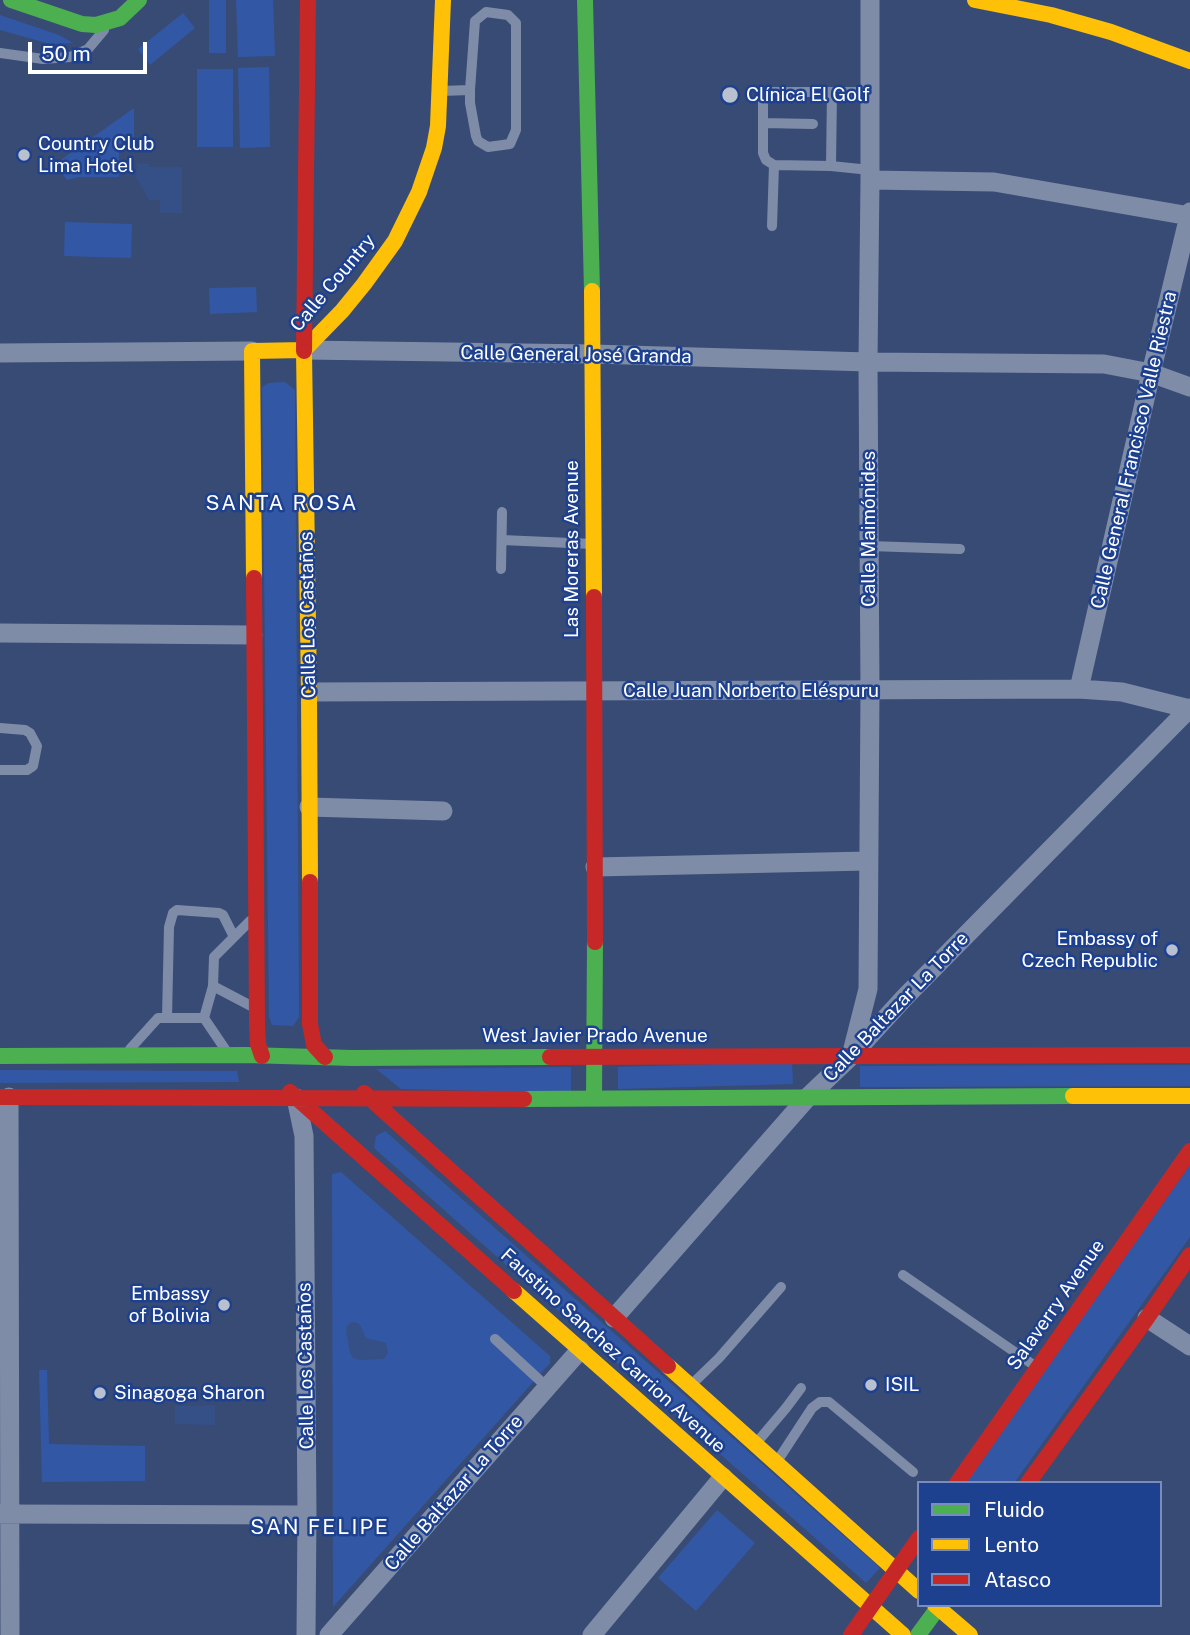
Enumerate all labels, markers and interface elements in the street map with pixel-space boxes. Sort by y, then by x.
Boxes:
scale bar [32,28,150,72]
text: 50 m [41,41,91,66]
place label: Clínica El Golf [746,84,870,106]
marker: Clínica El Golf [720,85,740,105]
place label: Country Club Lima Hotel [38,133,154,177]
marker: Country Club Lima Hotel [16,147,32,163]
street label: Calle Country [286,230,380,336]
street label: Calle General Francisco Valle Riestra [1086,289,1182,611]
street label: Calle General José Granda [460,342,692,368]
street label: Calle Maimónides [858,451,880,607]
street label: Las Moreras Avenue [561,460,583,638]
district label: SANTA ROSA [207,491,357,517]
street label: Calle Los Castaños [295,531,321,699]
street label: Calle Juan Norberto Eléspuru [623,680,879,702]
street label: Calle Baltazar La Torre [819,927,973,1087]
place label: Embassy of Czech Republic [1022,928,1158,972]
marker: Embassy of Czech Republic [1164,942,1180,958]
street label: West Javier Prado Avenue [482,1025,708,1047]
street label: Salaverry Avenue [1002,1235,1110,1375]
street label: Faustino Sanchez Carrion Avenue [496,1244,730,1458]
street label: Calle Los Castaños [293,1282,319,1450]
place label: Embassy of Bolivia [129,1283,210,1327]
marker: Embassy of Bolivia [216,1297,232,1313]
place label: ISIL [885,1374,919,1396]
marker: ISIL [863,1377,879,1393]
place label: Sinagoga Sharon [114,1382,265,1404]
marker: Sinagoga Sharon [92,1385,108,1401]
street label: Calle Baltazar La Torre [380,1410,528,1576]
legend [917,1481,1162,1607]
text: Fluido [984,1497,1044,1522]
district label: SAN FELIPE [251,1515,389,1541]
text: Lento [984,1532,1039,1557]
text: Atasco [984,1567,1051,1592]

